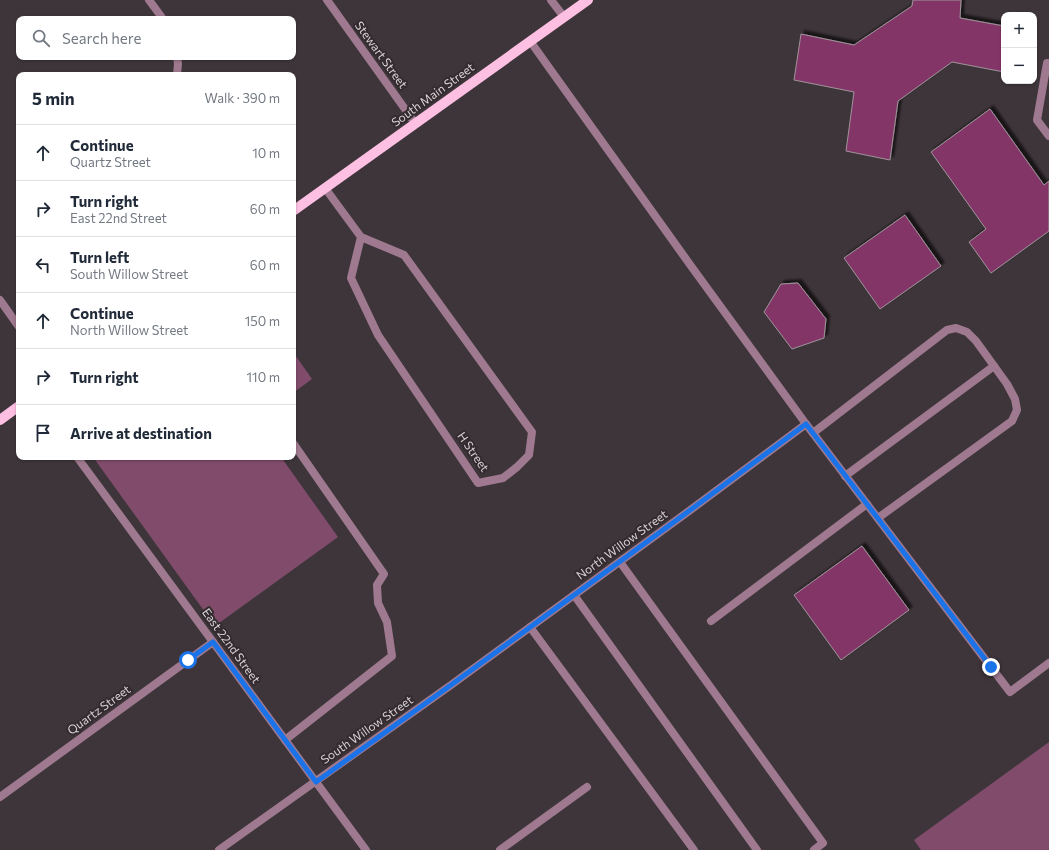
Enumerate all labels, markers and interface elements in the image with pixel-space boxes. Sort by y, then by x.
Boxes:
map controls [1001,12,1037,84]
button: + [1001,12,1037,48]
search box [16,16,296,60]
street label: Stewart Street [353,18,411,91]
icon: search [30,27,52,49]
text: Search here [62,29,141,47]
button: − [1001,48,1037,84]
street label: South Main Street [388,59,477,129]
text: 5 min [32,88,75,109]
text: Walk · 390 m [205,90,280,106]
text: Continue [70,136,134,154]
icon: ahead [32,142,54,164]
text: 10 m [252,145,280,161]
text: Quartz Street [70,154,151,170]
text: Turn right [70,192,139,210]
icon: right [32,198,54,220]
text: 60 m [250,201,280,217]
text: East 22nd Street [70,210,167,226]
text: Turn left [70,248,129,266]
icon: left [32,254,54,276]
text: 60 m [250,257,280,273]
text: South Willow Street [70,266,188,282]
text: Continue [70,304,134,322]
icon: ahead [32,310,54,332]
text: 150 m [245,313,280,329]
text: North Willow Street [70,322,188,338]
icon: right [32,366,54,388]
text: Turn right [70,368,139,386]
text: 110 m [247,369,280,385]
icon: arrive [32,422,54,444]
text: Arrive at destination [70,424,212,442]
street label: H Street [455,429,493,474]
street label: North Willow Street [573,506,670,582]
street label: East 22nd Street [200,605,264,686]
route start [179,651,197,669]
route end [982,658,1000,676]
street label: Quartz Street [64,682,133,737]
street label: South Willow Street [318,692,415,766]

